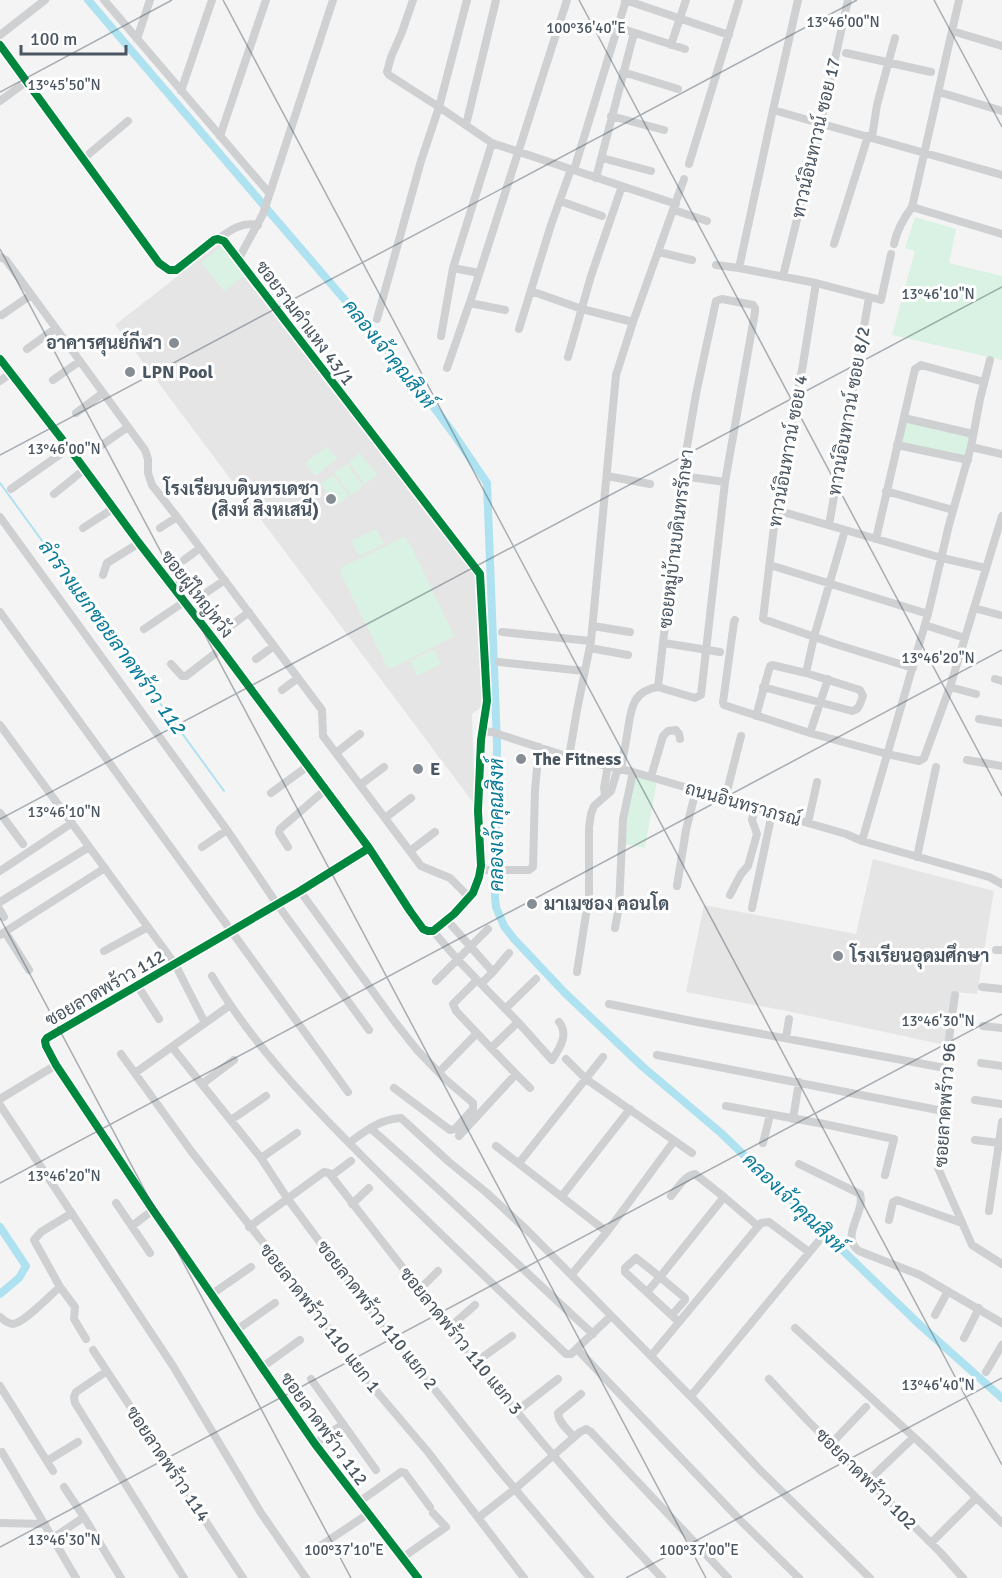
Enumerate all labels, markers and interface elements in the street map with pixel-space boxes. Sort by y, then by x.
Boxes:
text: 13°46'00"N [806,13,880,31]
scale bar [21,18,126,56]
text: 100°36'40"E [546,19,626,37]
text: 100 m [30,28,77,50]
street label: ทาวน์อินทาวน์ ซอย 17 [785,55,845,220]
text: 13°45'50"N [27,76,101,94]
street label: ซอยรามคำแหง 43/1 [251,256,359,390]
text: 13°46'10"N [901,285,975,303]
water label: คลองเจ้าคุณสิงห์ [336,293,444,417]
street label: ทาวน์อินทาวน์ ซอย 8/2 [821,324,875,497]
place label: อาคารศุนย์กีฬา [46,330,162,357]
marker: อาคารศุนย์กีฬา [167,336,181,350]
place label: LPN Pool [142,361,213,383]
marker: LPN Pool [123,365,137,379]
street label: ทาวน์อินทาวน์ ซอย 4 [762,373,812,529]
text: 13°46'00"N [27,440,101,458]
street label: ซอยหมู่บ้านบดินทรรักษา [653,448,700,630]
place label: โรงเรียนบดินทรเดชา (สิงห์ สิงหเสนี) [162,476,319,521]
marker: โรงเรียนบดินทรเดชา (สิงห์ สิงหเสนี) [324,492,338,506]
water label: ลำรางแยกซอยลาดพร้าว 112 [33,535,192,740]
street label: ซอยผู้ใหญ่หวัง [154,545,240,643]
text: 13°46'20"N [901,649,975,667]
place label: The Fitness [533,748,621,770]
marker: The Fitness [514,752,528,766]
water label: คลองเจ้าคุณสิงห์ [482,755,510,892]
place label: E [430,758,440,780]
marker: E [411,762,425,776]
street label: ถนนอินทราภรณ์ [683,775,804,831]
text: 13°46'10"N [27,803,101,821]
place label: มาเมซอง คอนโด [544,891,669,915]
marker: มาเมซอง คอนโด [525,897,539,911]
place label: โรงเรียนอุดมศึกษา [849,943,989,970]
street label: ซอยลาดพร้าว 112 [41,944,169,1031]
marker: โรงเรียนอุดมศึกษา [831,949,845,963]
text: 13°46'30"N [901,1012,975,1030]
street label: ซอยลาดพร้าว 96 [929,1042,960,1168]
water label: คลองเจ้าคุณสิงห์ [737,1146,854,1261]
text: 13°46'20"N [27,1167,101,1185]
street label: ซอยลาดพร้าว 110 แยก 2 [312,1235,443,1394]
street label: ซอยลาดพร้าว 110 แยก 1 [255,1238,386,1397]
street label: ซอยลาดพร้าว 110 แยก 3 [395,1262,528,1419]
street label: ซอยลาดพร้าว 112 [276,1368,373,1490]
text: 13°46'40"N [901,1376,975,1394]
street label: ซอยลาดพร้าว 114 [121,1402,216,1526]
street label: ซอยลาดพร้าว 102 [811,1423,922,1534]
text: 13°46'30"N [27,1531,101,1549]
text: 100°37'10"E [304,1541,384,1559]
text: 100°37'00"E [659,1541,739,1559]

